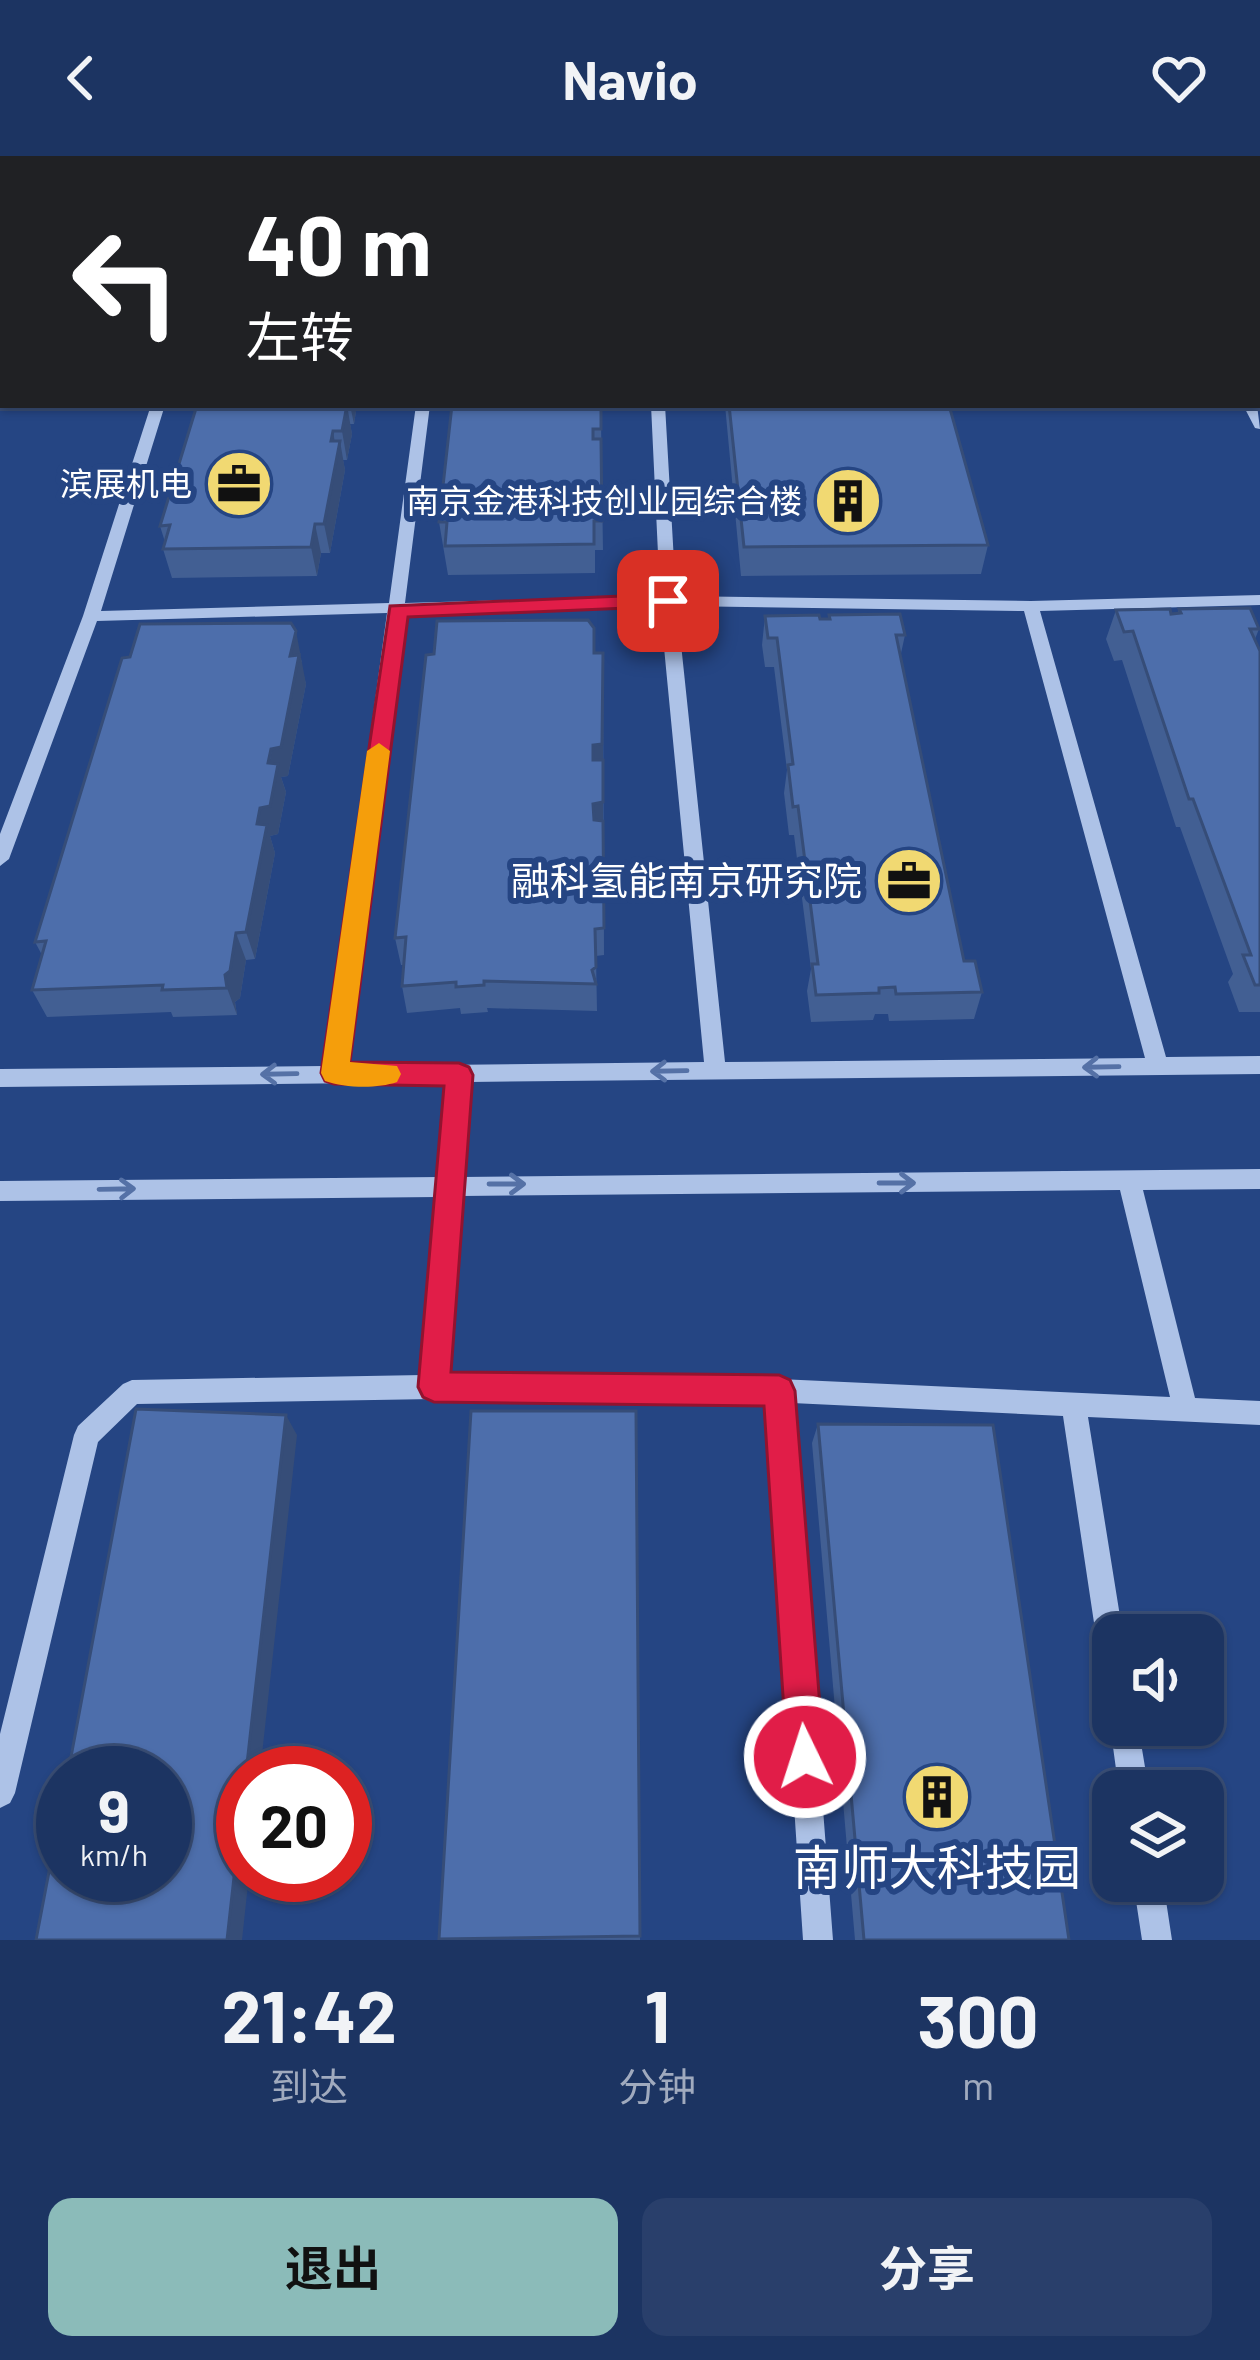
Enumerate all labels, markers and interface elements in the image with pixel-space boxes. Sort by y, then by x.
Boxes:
icon: back [48,45,114,111]
icon: heart [1146,45,1212,111]
text: Navio [562,46,698,111]
text: 40 m [246,192,432,293]
icon: left [48,204,204,360]
text: 左转 [246,303,354,368]
office icon: 滨展机电 [204,449,274,519]
place label: 滨展机电 [60,463,192,503]
building icon: 南京金港科技创业园综合楼 [813,466,883,536]
place label: 南京金港科技创业园综合楼 [406,480,802,520]
pin [617,550,719,652]
icon: arrive [635,568,701,634]
office icon: 融科氢能南京研究院 [874,846,944,916]
place label: 融科氢能南京研究院 [511,856,862,903]
one-way arrow [1082,1056,1121,1078]
one-way arrow [650,1060,689,1082]
one-way arrow [260,1063,299,1085]
one-way arrow [877,1172,916,1194]
one-way arrow [487,1173,526,1195]
one-way arrow [97,1178,136,1201]
map controls [1092,1614,1224,1902]
button: sound [1092,1614,1224,1746]
position arrow [742,1694,868,1820]
speed limit sign: 20 [216,1746,372,1902]
building icon: 南师大科技园 [902,1762,972,1832]
button: layers [1092,1770,1224,1902]
text: 9 [98,1773,130,1845]
text: km/h [80,1836,148,1872]
place label: 南师大科技园 [793,1837,1081,1895]
text: 21:42 [221,1971,397,2057]
text: 1 [644,1971,670,2057]
text: 300 [918,1976,1039,2062]
text: m [962,2061,994,2108]
text: 到达 [270,2062,348,2109]
text: 分钟 [618,2062,696,2109]
button: 退出 [48,2198,618,2336]
button: 分享 [642,2198,1212,2336]

